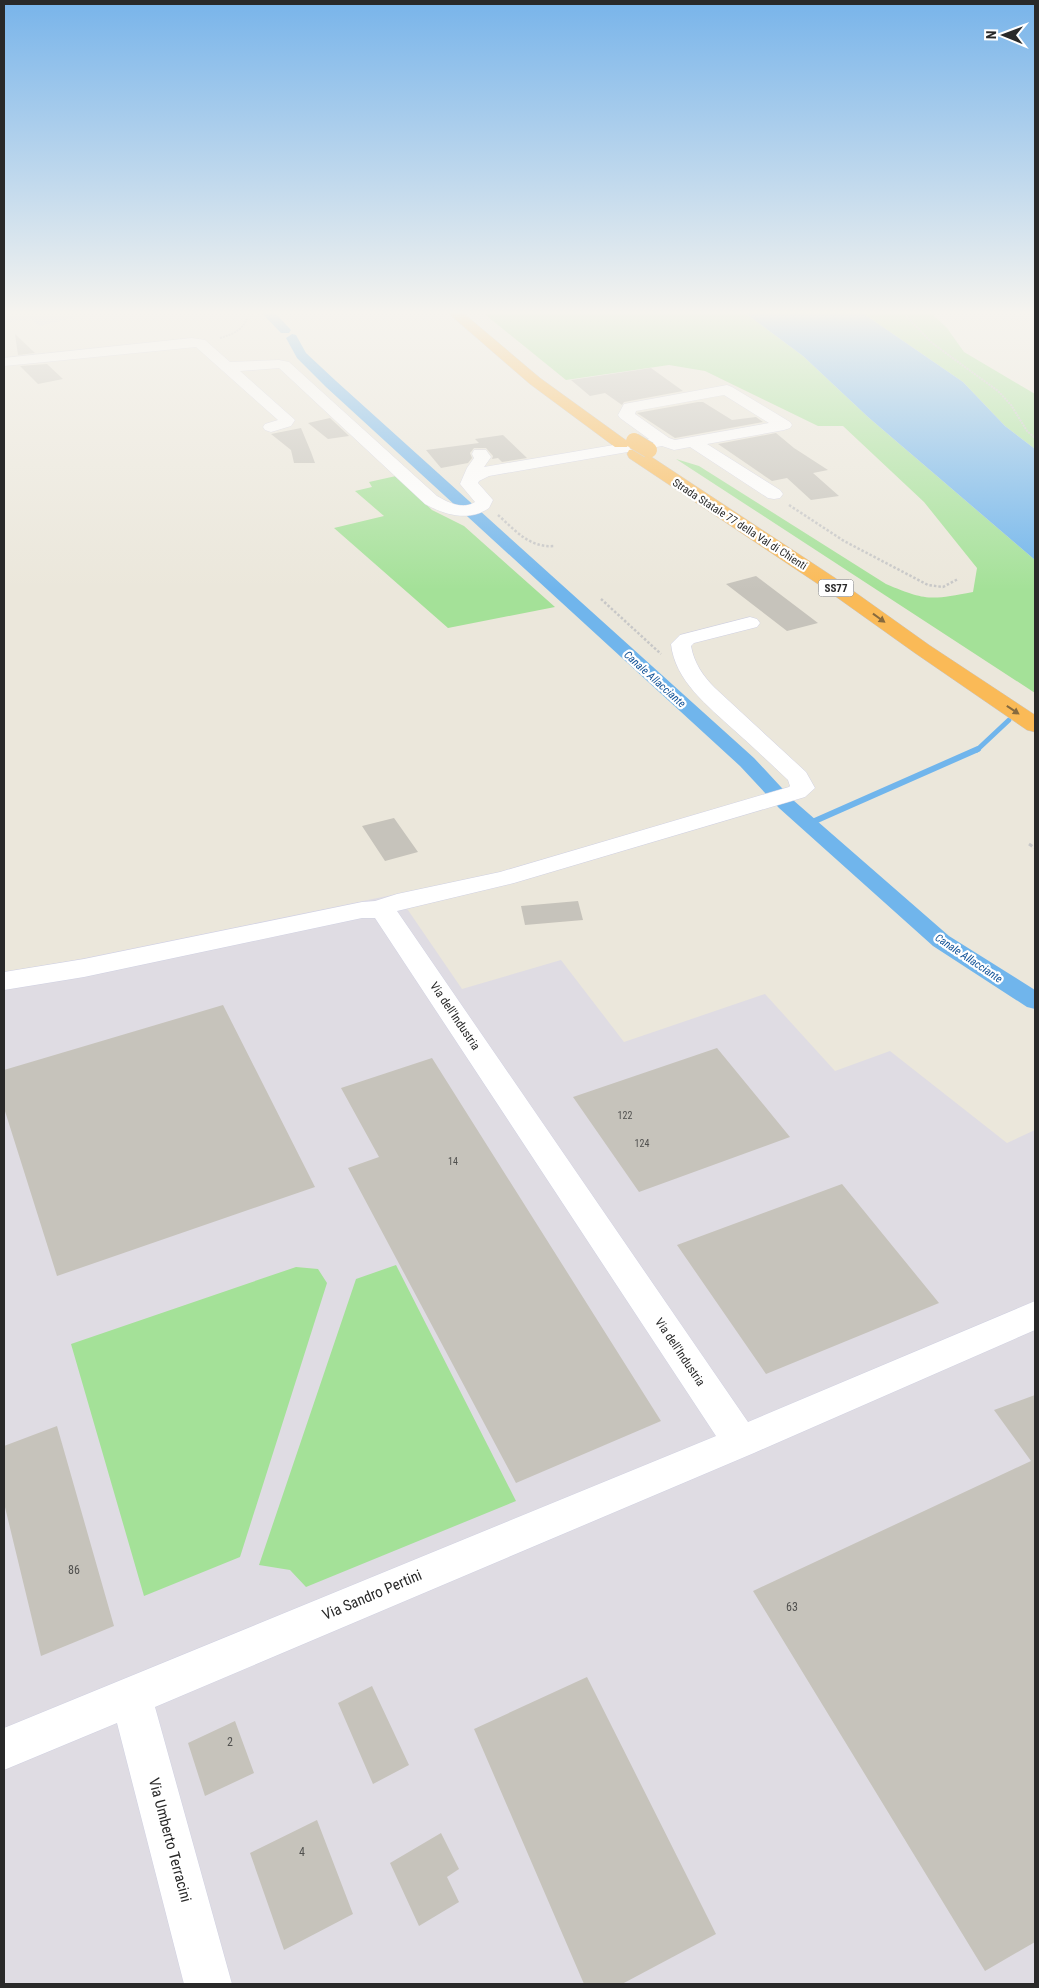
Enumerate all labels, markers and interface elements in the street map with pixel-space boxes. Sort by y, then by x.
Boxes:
north arrow [979,10,1029,60]
text: N [983,30,999,39]
street label: Strada Statale 77 della Val di Chienti [670,476,809,573]
road number: SS77 [818,580,854,596]
one-way arrow [872,613,886,623]
water label: Canale Allacciante [621,648,688,710]
one-way arrow [1006,705,1020,715]
water label: Canale Allacciante [933,931,1005,986]
street label: Via dell'Industria [427,979,483,1053]
house number: 122 [618,1110,632,1121]
house number: 124 [635,1138,649,1149]
house number: 14 [448,1156,458,1167]
street label: Via dell'Industria [652,1315,708,1389]
house number: 86 [68,1563,80,1577]
street label: Via Sandro Pertini [320,1566,424,1624]
house number: 63 [786,1600,798,1614]
house number: 2 [227,1735,233,1749]
street label: Via Umberto Terracini [145,1776,195,1904]
house number: 4 [299,1845,305,1859]

